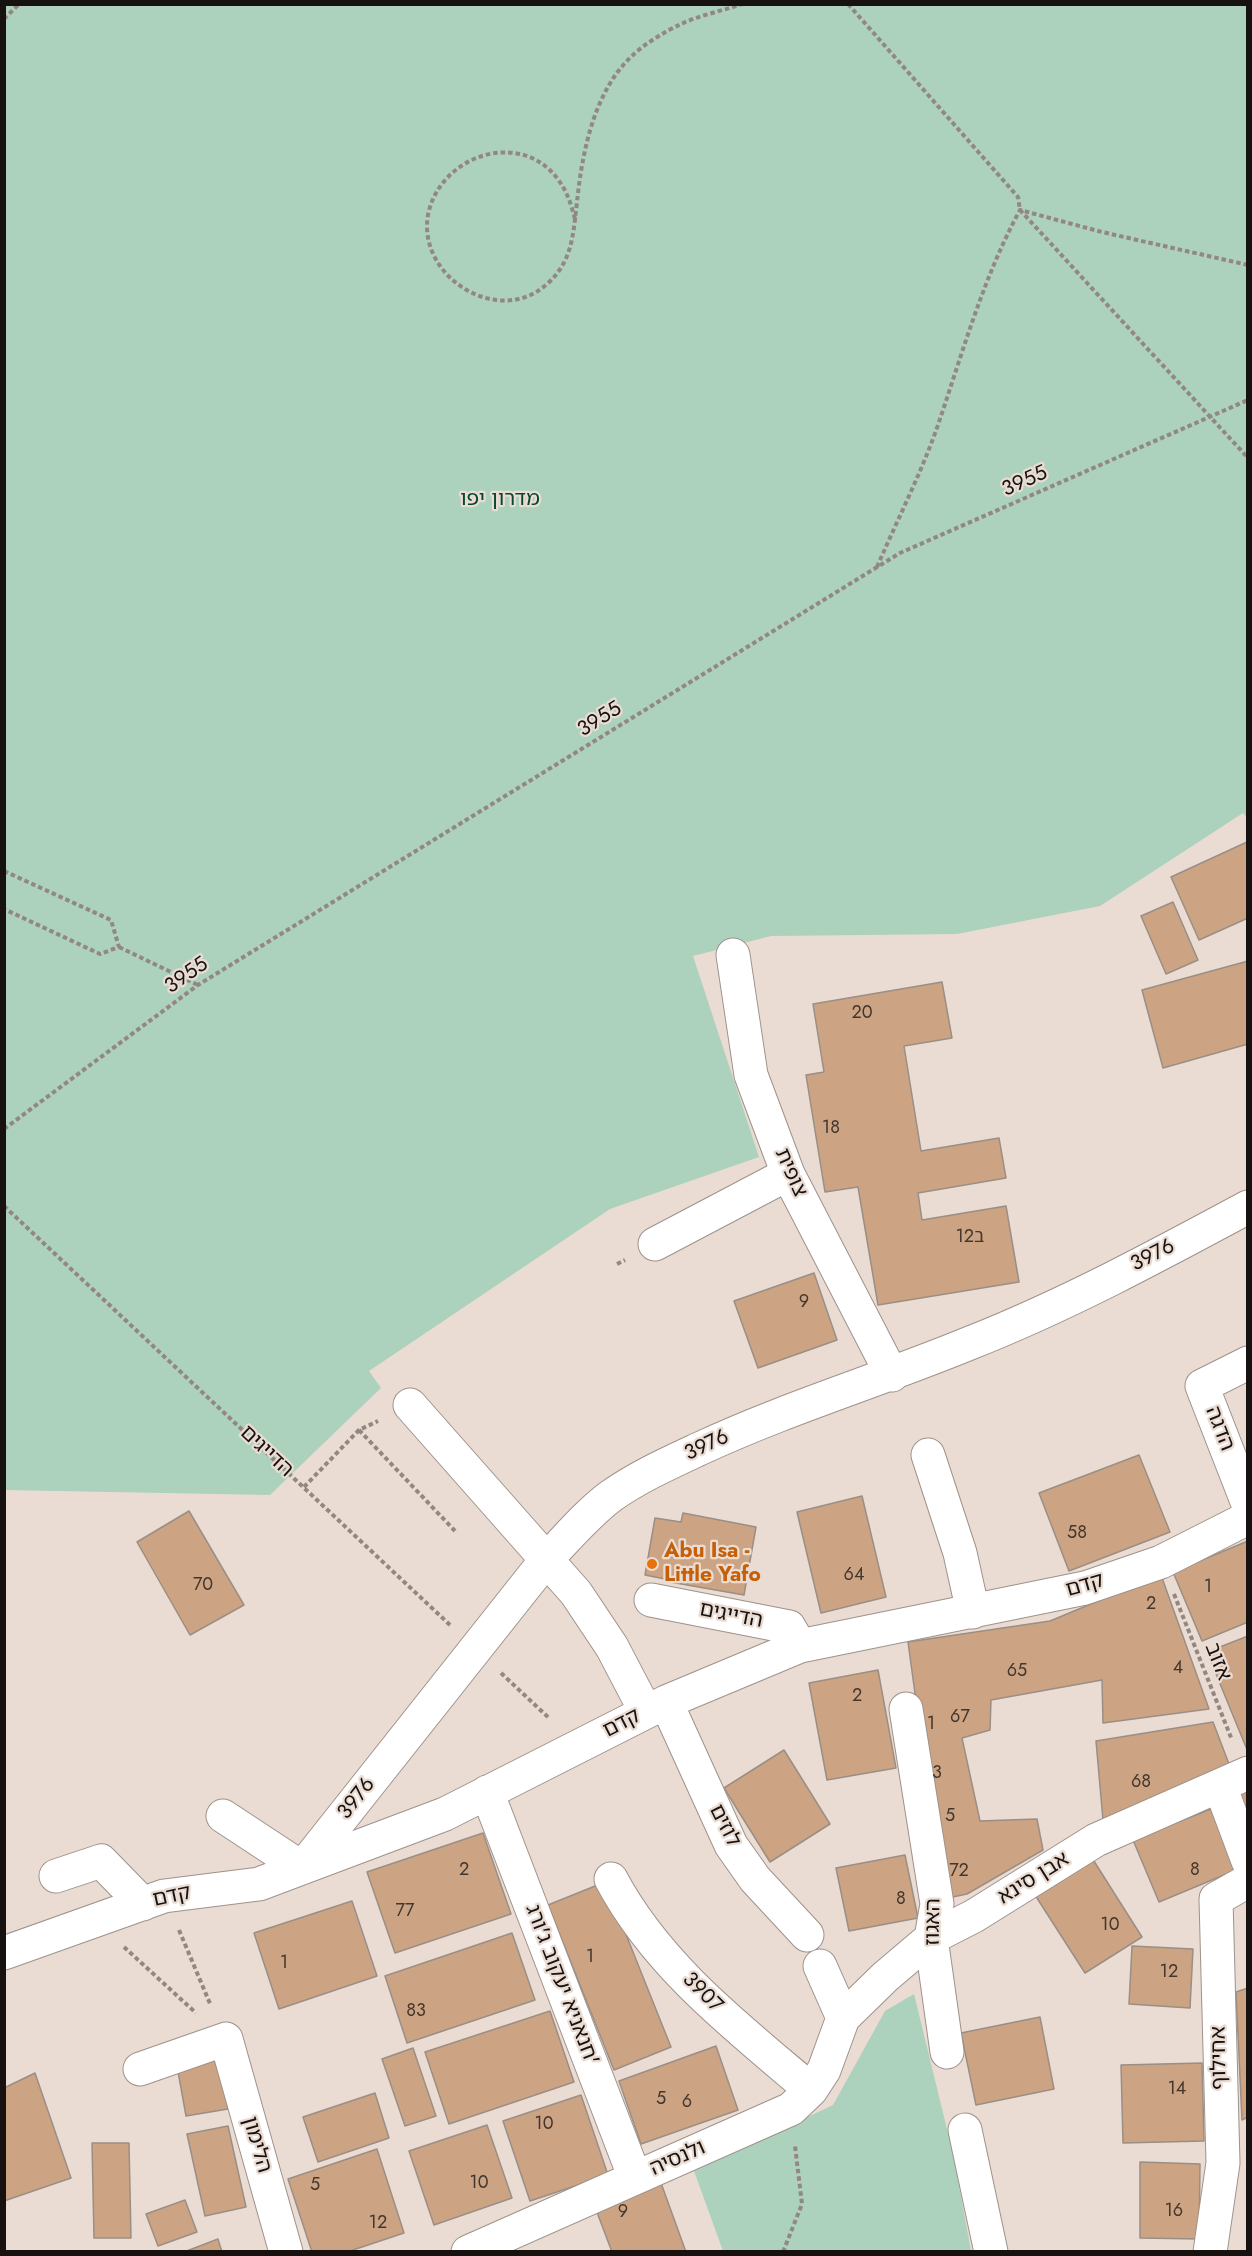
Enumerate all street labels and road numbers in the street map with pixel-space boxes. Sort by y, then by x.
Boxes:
street label: 3955 [998,461,1052,503]
street label: 3955 [573,697,627,743]
street label: 3955 [160,952,214,1000]
street label: צופית [768,1145,812,1201]
street label: 3976 [1127,1234,1179,1278]
street label: הדגה [1199,1403,1239,1455]
street label: הדייגים [234,1421,298,1483]
street label: 3976 [681,1425,733,1467]
street label: קדם [1063,1569,1107,1603]
street label: הדייגים [697,1598,765,1634]
street label: אזוב [1198,1639,1236,1685]
street label: קדם [599,1704,645,1744]
street label: 3976 [333,1773,381,1825]
street label: לוזים [703,1801,745,1851]
street label: אבן סינא [994,1847,1074,1911]
street label: קדם [151,1881,193,1913]
street label: האגוז [921,1898,947,1946]
street label: חנאניא יעקוב ג'ורג' [519,1901,603,2069]
street label: 3907 [676,1967,728,2019]
street label: אחילוף [1207,2026,1233,2090]
street label: הלימון [236,2114,276,2176]
street label: ולנסיה [647,2136,709,2182]

